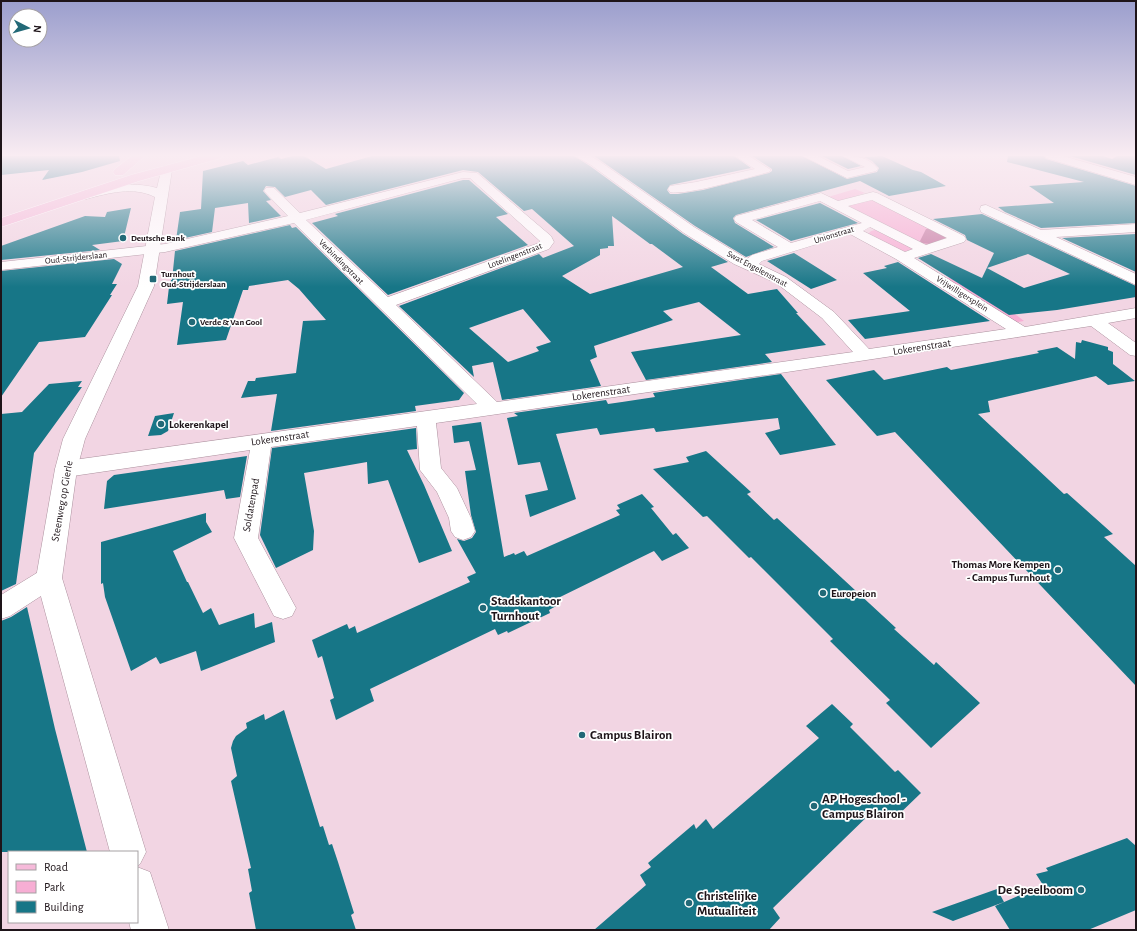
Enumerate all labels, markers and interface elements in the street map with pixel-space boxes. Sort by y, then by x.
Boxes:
north arrow [8,8,48,48]
text: N [32,25,43,33]
street label: Unionstraat [813,225,855,245]
marker: Deutsche Bank [118,233,128,243]
place label: Deutsche Bank [131,234,185,243]
street label: Verbindingstraat [317,238,365,286]
street label: Lotelingenstraat [487,241,544,270]
street label: Swat Engelenstraat [725,249,789,289]
street label: Oud-Strijderslaan [44,250,108,266]
place label: Turnhout Oud-Strijderslaan [161,270,226,289]
marker: Turnhout Oud-Strijderslaan [148,274,158,284]
street label: Vrijwilligersplein [934,274,990,314]
marker: Verde & Van Gool [187,317,197,327]
place label: Verde & Van Gool [200,318,262,327]
street label: Lokerenstraat [892,337,952,357]
street label: Lokerenstraat [571,383,631,403]
marker: Lokerenkapel [156,419,166,429]
place label: Lokerenkapel [169,419,229,430]
street label: Lokerenstraat [250,428,310,448]
street label: Steenweg op Gierle [49,460,75,542]
street label: Soldatenpad [241,477,261,533]
place label: Thomas More Kempen - Campus Turnhout [952,559,1050,583]
marker: Thomas More Kempen - Campus Turnhout [1053,565,1063,575]
marker: Europeion [818,588,828,598]
place label: Europeion [831,588,876,599]
place label: Stadskantoor Turnhout [491,595,561,623]
marker: Stadskantoor Turnhout [478,603,488,613]
place label: Campus Blairon [590,729,672,742]
marker: Campus Blairon [577,730,587,740]
place label: AP Hogeschool - Campus Blairon [822,793,906,821]
marker: AP Hogeschool - Campus Blairon [809,801,819,811]
legend [8,851,138,923]
text: Road [44,861,68,873]
text: Park [44,881,65,893]
place label: De Speelboom [998,884,1073,897]
marker: De Speelboom [1076,885,1086,895]
place label: Christelijke Mutualiteit [697,890,757,918]
marker: Christelijke Mutualiteit [684,898,694,908]
text: Building [44,901,84,913]

